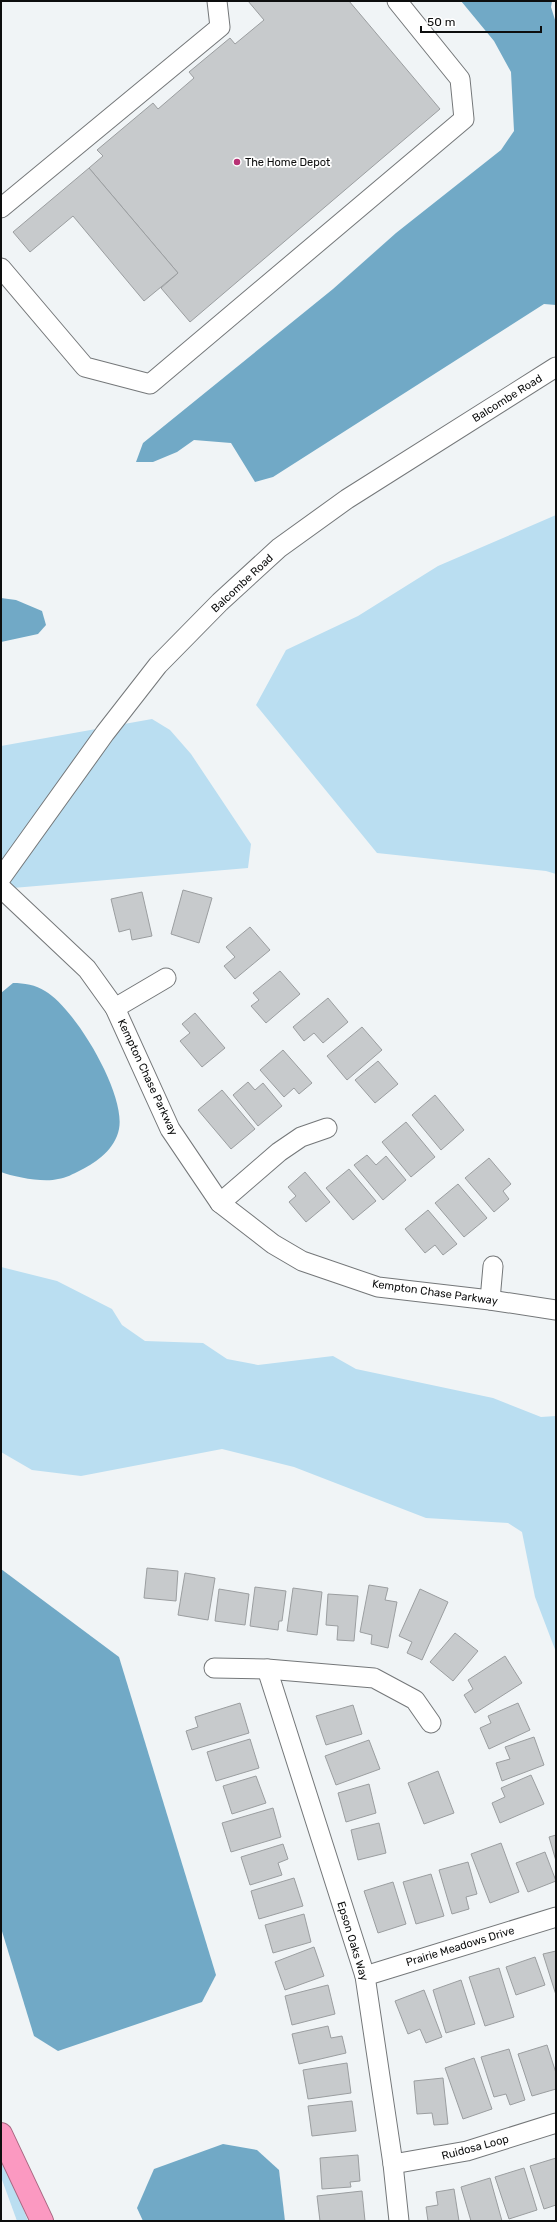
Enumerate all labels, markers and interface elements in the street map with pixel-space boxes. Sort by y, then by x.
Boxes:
scale bar [421,8,541,34]
text: 50 m [427,15,455,29]
place label: The Home Depot [245,156,331,169]
marker: The Home Depot [232,157,242,167]
street label: Balcombe Road [470,372,545,425]
street label: Balcombe Road [209,551,276,615]
street label: Kempton Chase Parkway [115,1017,180,1137]
street label: Kempton Chase Parkway [371,1277,499,1308]
street label: Epson Oaks Way [334,1900,371,1982]
street label: Prairie Meadows Drive [404,1924,516,1969]
street label: Ruidosa Loop [440,2132,510,2163]

